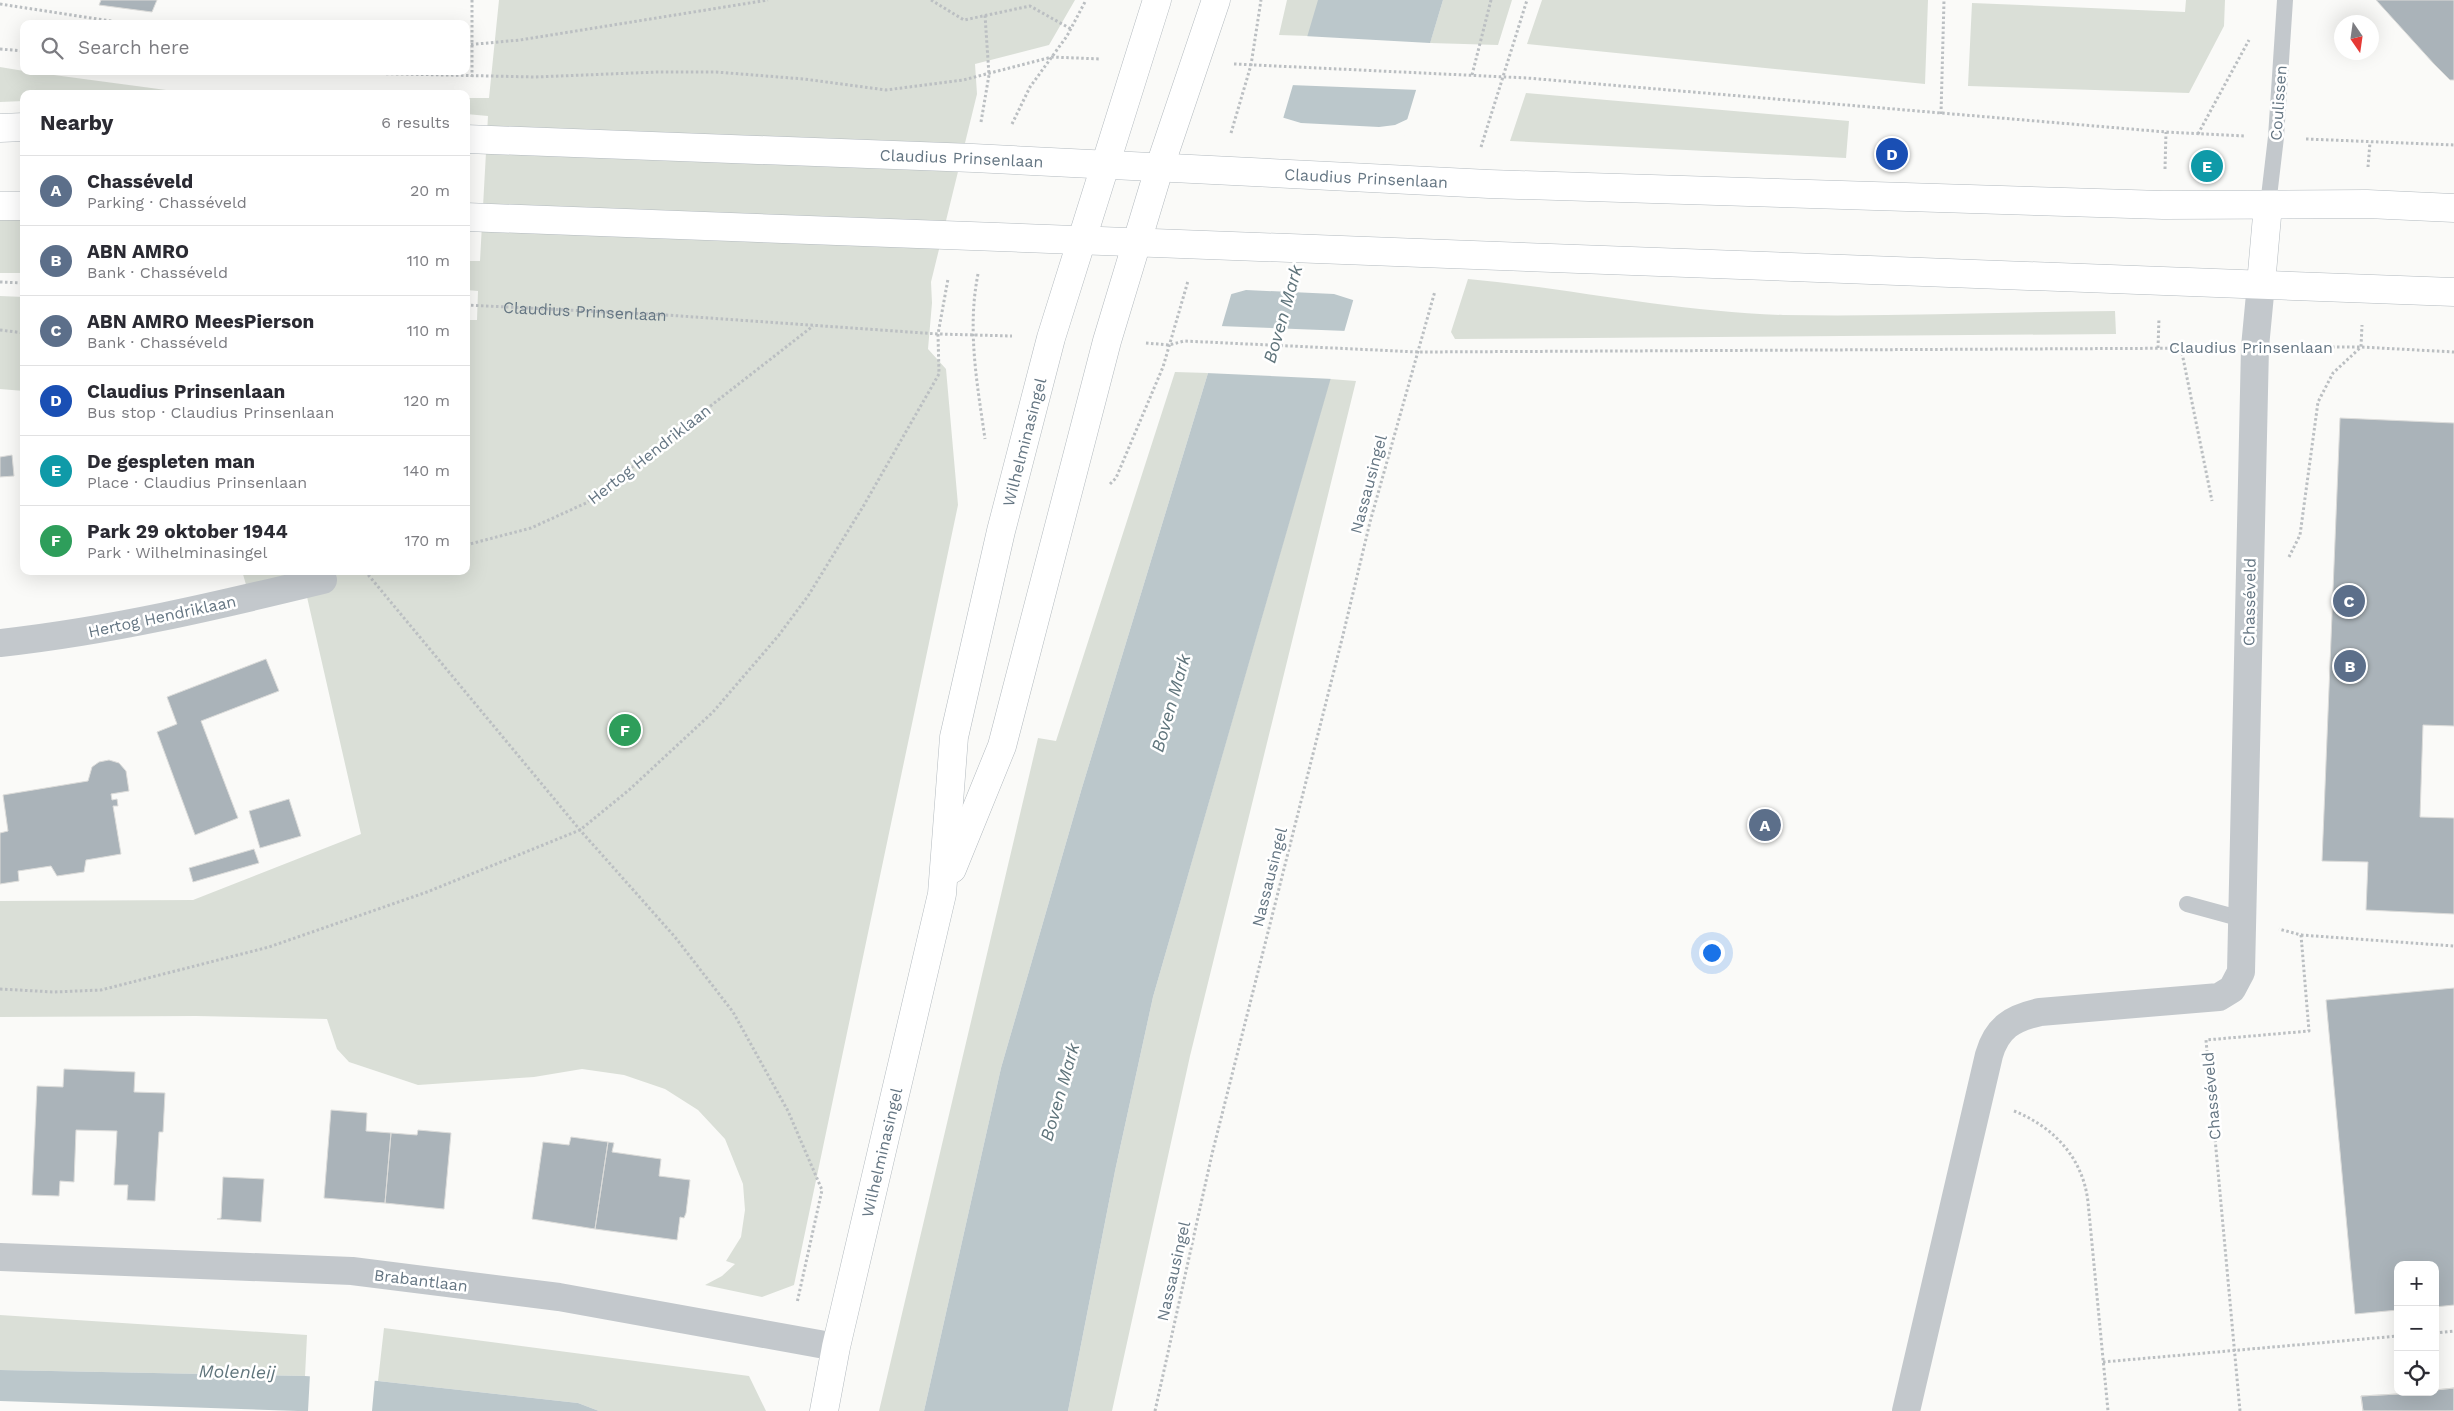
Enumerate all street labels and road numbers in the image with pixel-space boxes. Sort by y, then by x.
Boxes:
street label: Coulissen [2266,65,2291,141]
street label: Claudius Prinsenlaan [879,146,1044,172]
street label: Claudius Prinsenlaan [1284,165,1448,192]
street label: Claudius Prinsenlaan [503,298,667,325]
street label: Claudius Prinsenlaan [2169,338,2333,357]
street label: Wilhelminasingel [999,376,1050,509]
street label: Hertog Hendriklaan [584,401,715,508]
street label: Nassausingel [1346,432,1391,536]
street label: Chasséveld [2239,558,2260,646]
street label: Hertog Hendriklaan [86,592,238,641]
street label: Nassausingel [1248,825,1291,929]
street label: Chasséveld [2198,1051,2225,1141]
street label: Wilhelminasingel [858,1086,906,1219]
street label: Nassausingel [1153,1219,1194,1323]
street label: Brabantlaan [373,1265,469,1296]

